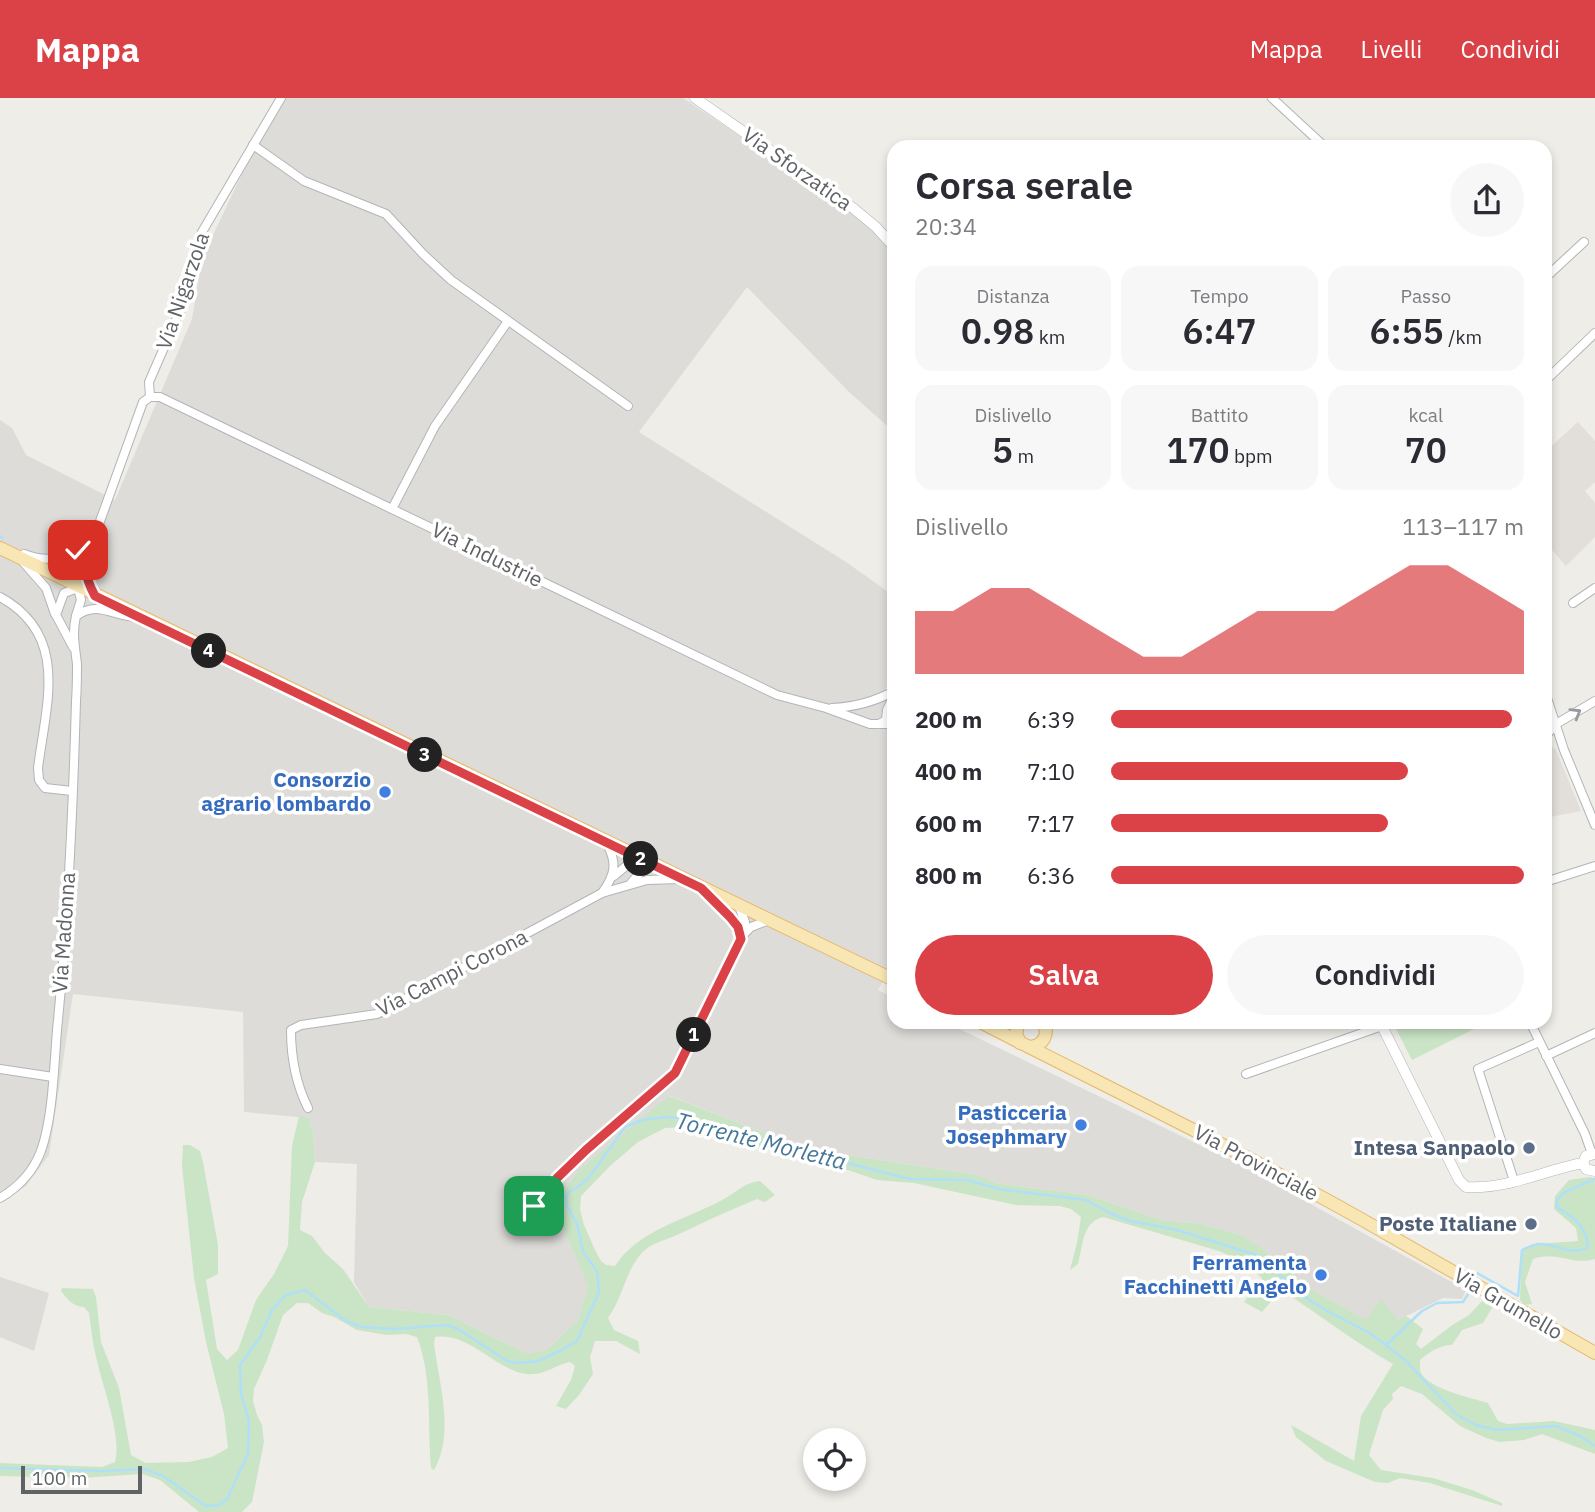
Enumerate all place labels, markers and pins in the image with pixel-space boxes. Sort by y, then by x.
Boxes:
pin [48,520,108,580]
pin: 4 [192,634,227,668]
pin: 3 [408,738,442,772]
place label: Consorzio agrario lombardo [201,765,371,817]
marker: Consorzio agrario lombardo [377,784,393,800]
pin: 2 [624,842,658,876]
pin: 1 [676,1018,712,1052]
place label: Pasticceria Josephmary [945,1098,1068,1150]
marker: Pasticceria Josephmary [1073,1117,1089,1133]
place label: Intesa Sanpaolo [1354,1133,1515,1161]
marker: Intesa Sanpaolo [1521,1140,1537,1156]
pin [504,1176,564,1236]
place label: Poste Italiane [1379,1209,1517,1237]
marker: Poste Italiane [1523,1216,1539,1232]
place label: Ferramenta Facchinetti Angelo [1124,1248,1307,1300]
marker: Ferramenta Facchinetti Angelo [1313,1267,1329,1283]

